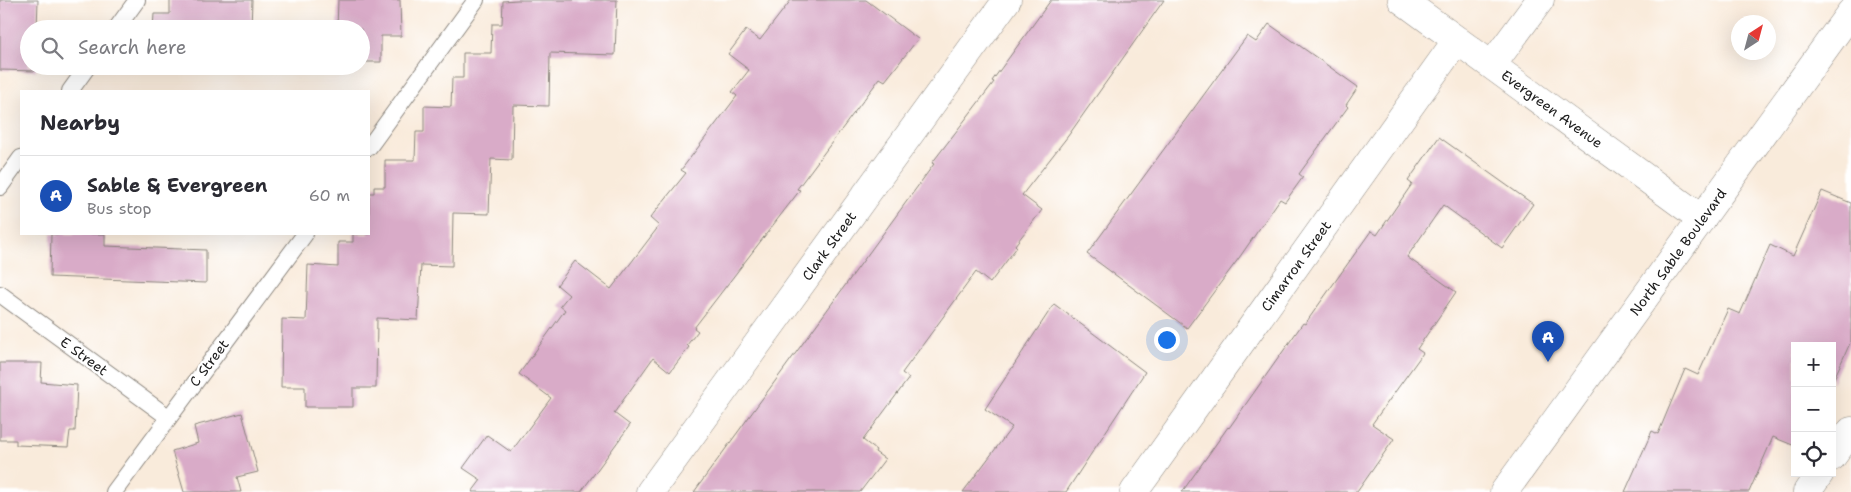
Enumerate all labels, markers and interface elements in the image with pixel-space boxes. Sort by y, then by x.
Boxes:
north arrow [1731,15,1776,60]
search box [20,20,370,75]
icon: search [38,34,66,62]
text: Search here [78,35,187,60]
street label: Evergreen Avenue [1498,66,1606,152]
text: Nearby [40,109,120,137]
text: Sable & Evergreen [87,173,267,198]
text: A [50,185,62,206]
text: 60 m [309,185,350,206]
street label: North Sable Boulevard [1626,185,1730,319]
text: Bus stop [87,198,152,219]
street label: Clark Street [798,208,860,284]
street label: Cimarron Street [1257,217,1335,315]
pin: A [1532,321,1564,362]
your location [1154,327,1180,353]
street label: E Street [57,333,111,379]
street label: C Street [185,336,233,390]
map controls [1791,342,1836,477]
button: + [1791,342,1836,387]
button: − [1791,387,1836,432]
button: locate [1791,432,1836,477]

